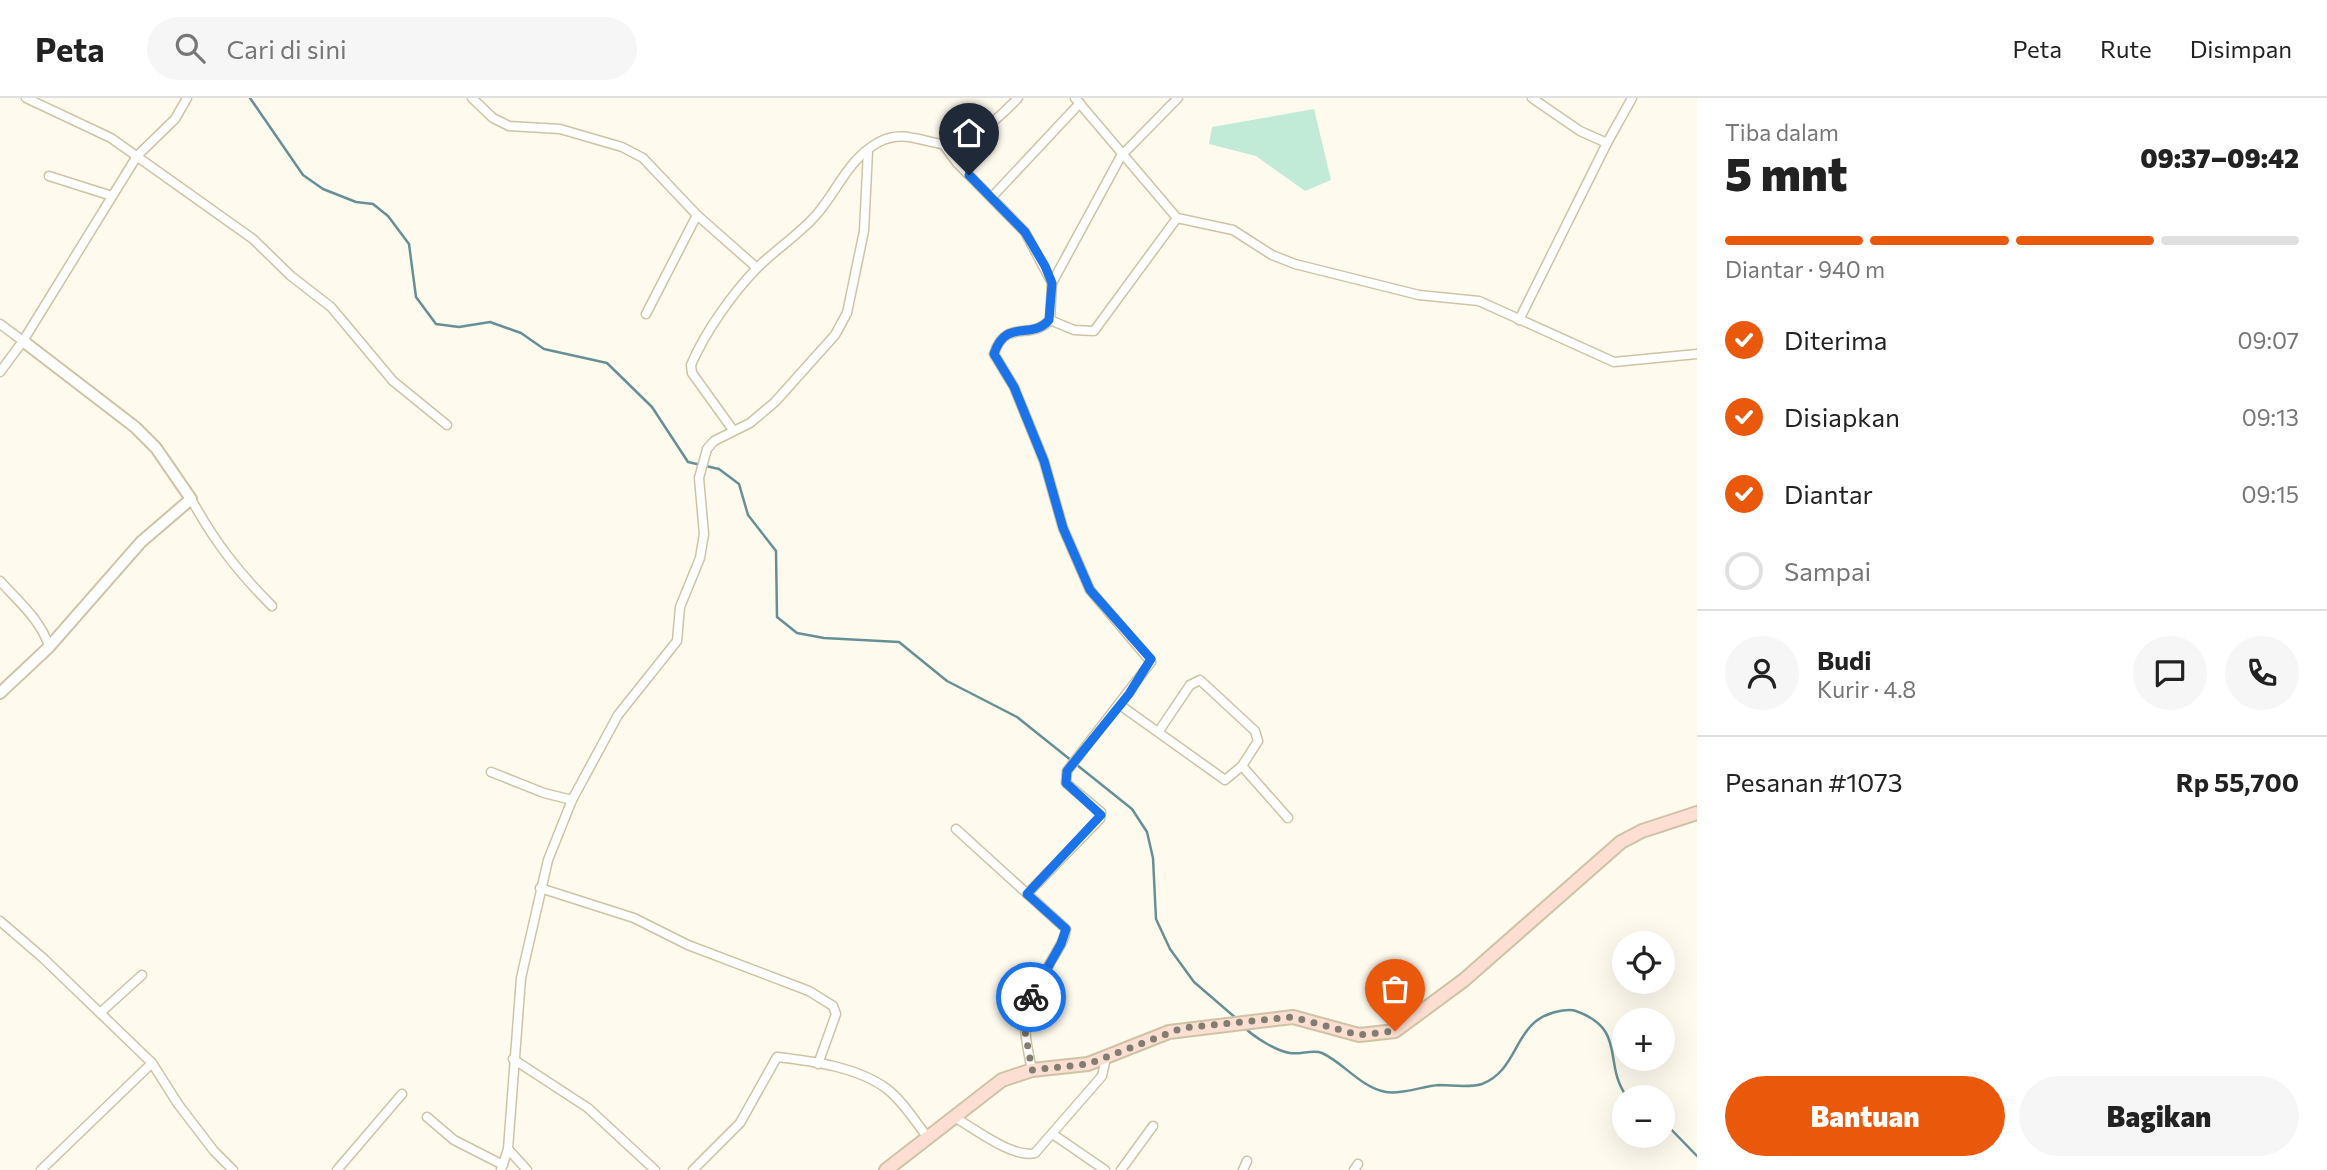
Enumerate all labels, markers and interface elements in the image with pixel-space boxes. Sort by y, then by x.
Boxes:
search box [147,17,637,80]
text: Peta [35,28,105,69]
icon: search [171,29,209,67]
text: Cari di sini [227,33,347,64]
text: Peta [2012,34,2062,63]
text: Rute [2100,34,2152,63]
text: Disimpan [2190,34,2292,63]
pin [939,103,999,175]
icon: home [950,114,988,152]
text: Tiba dalam [1725,118,1839,146]
text: 09:37–09:42 [2140,142,2299,173]
text: 5 mnt [1725,144,1847,200]
text: Diantar · 940 m [1725,255,1885,283]
icon: check [1725,321,1763,359]
text: Diterima [1784,324,1887,355]
text: 09:07 [2238,326,2299,354]
icon: check [1725,398,1763,436]
text: Disiapkan [1784,401,1900,432]
text: 09:13 [2242,403,2299,431]
icon: check [1725,475,1763,513]
text: Diantar [1784,478,1873,509]
text: 09:15 [2242,480,2299,508]
text: Sampai [1784,555,1871,586]
button: person [1725,636,1799,710]
button: chat [2133,636,2207,710]
button: phone [2225,636,2299,710]
text: Budi [1817,644,1872,675]
text: Kurir · 4.8 [1817,675,1916,703]
text: Pesanan #1073 [1725,766,1903,797]
text: Rp 55,700 [2176,766,2299,797]
map controls [1612,931,1675,1148]
button: locate [1612,931,1675,994]
pin [1365,959,1425,1031]
courier [996,962,1066,1032]
icon: bag [1376,970,1414,1008]
icon: bike [1012,978,1050,1016]
button: + [1612,1008,1675,1071]
button: Bantuan [1725,1076,2005,1156]
button: Bagikan [2019,1076,2299,1156]
button: − [1612,1085,1675,1148]

